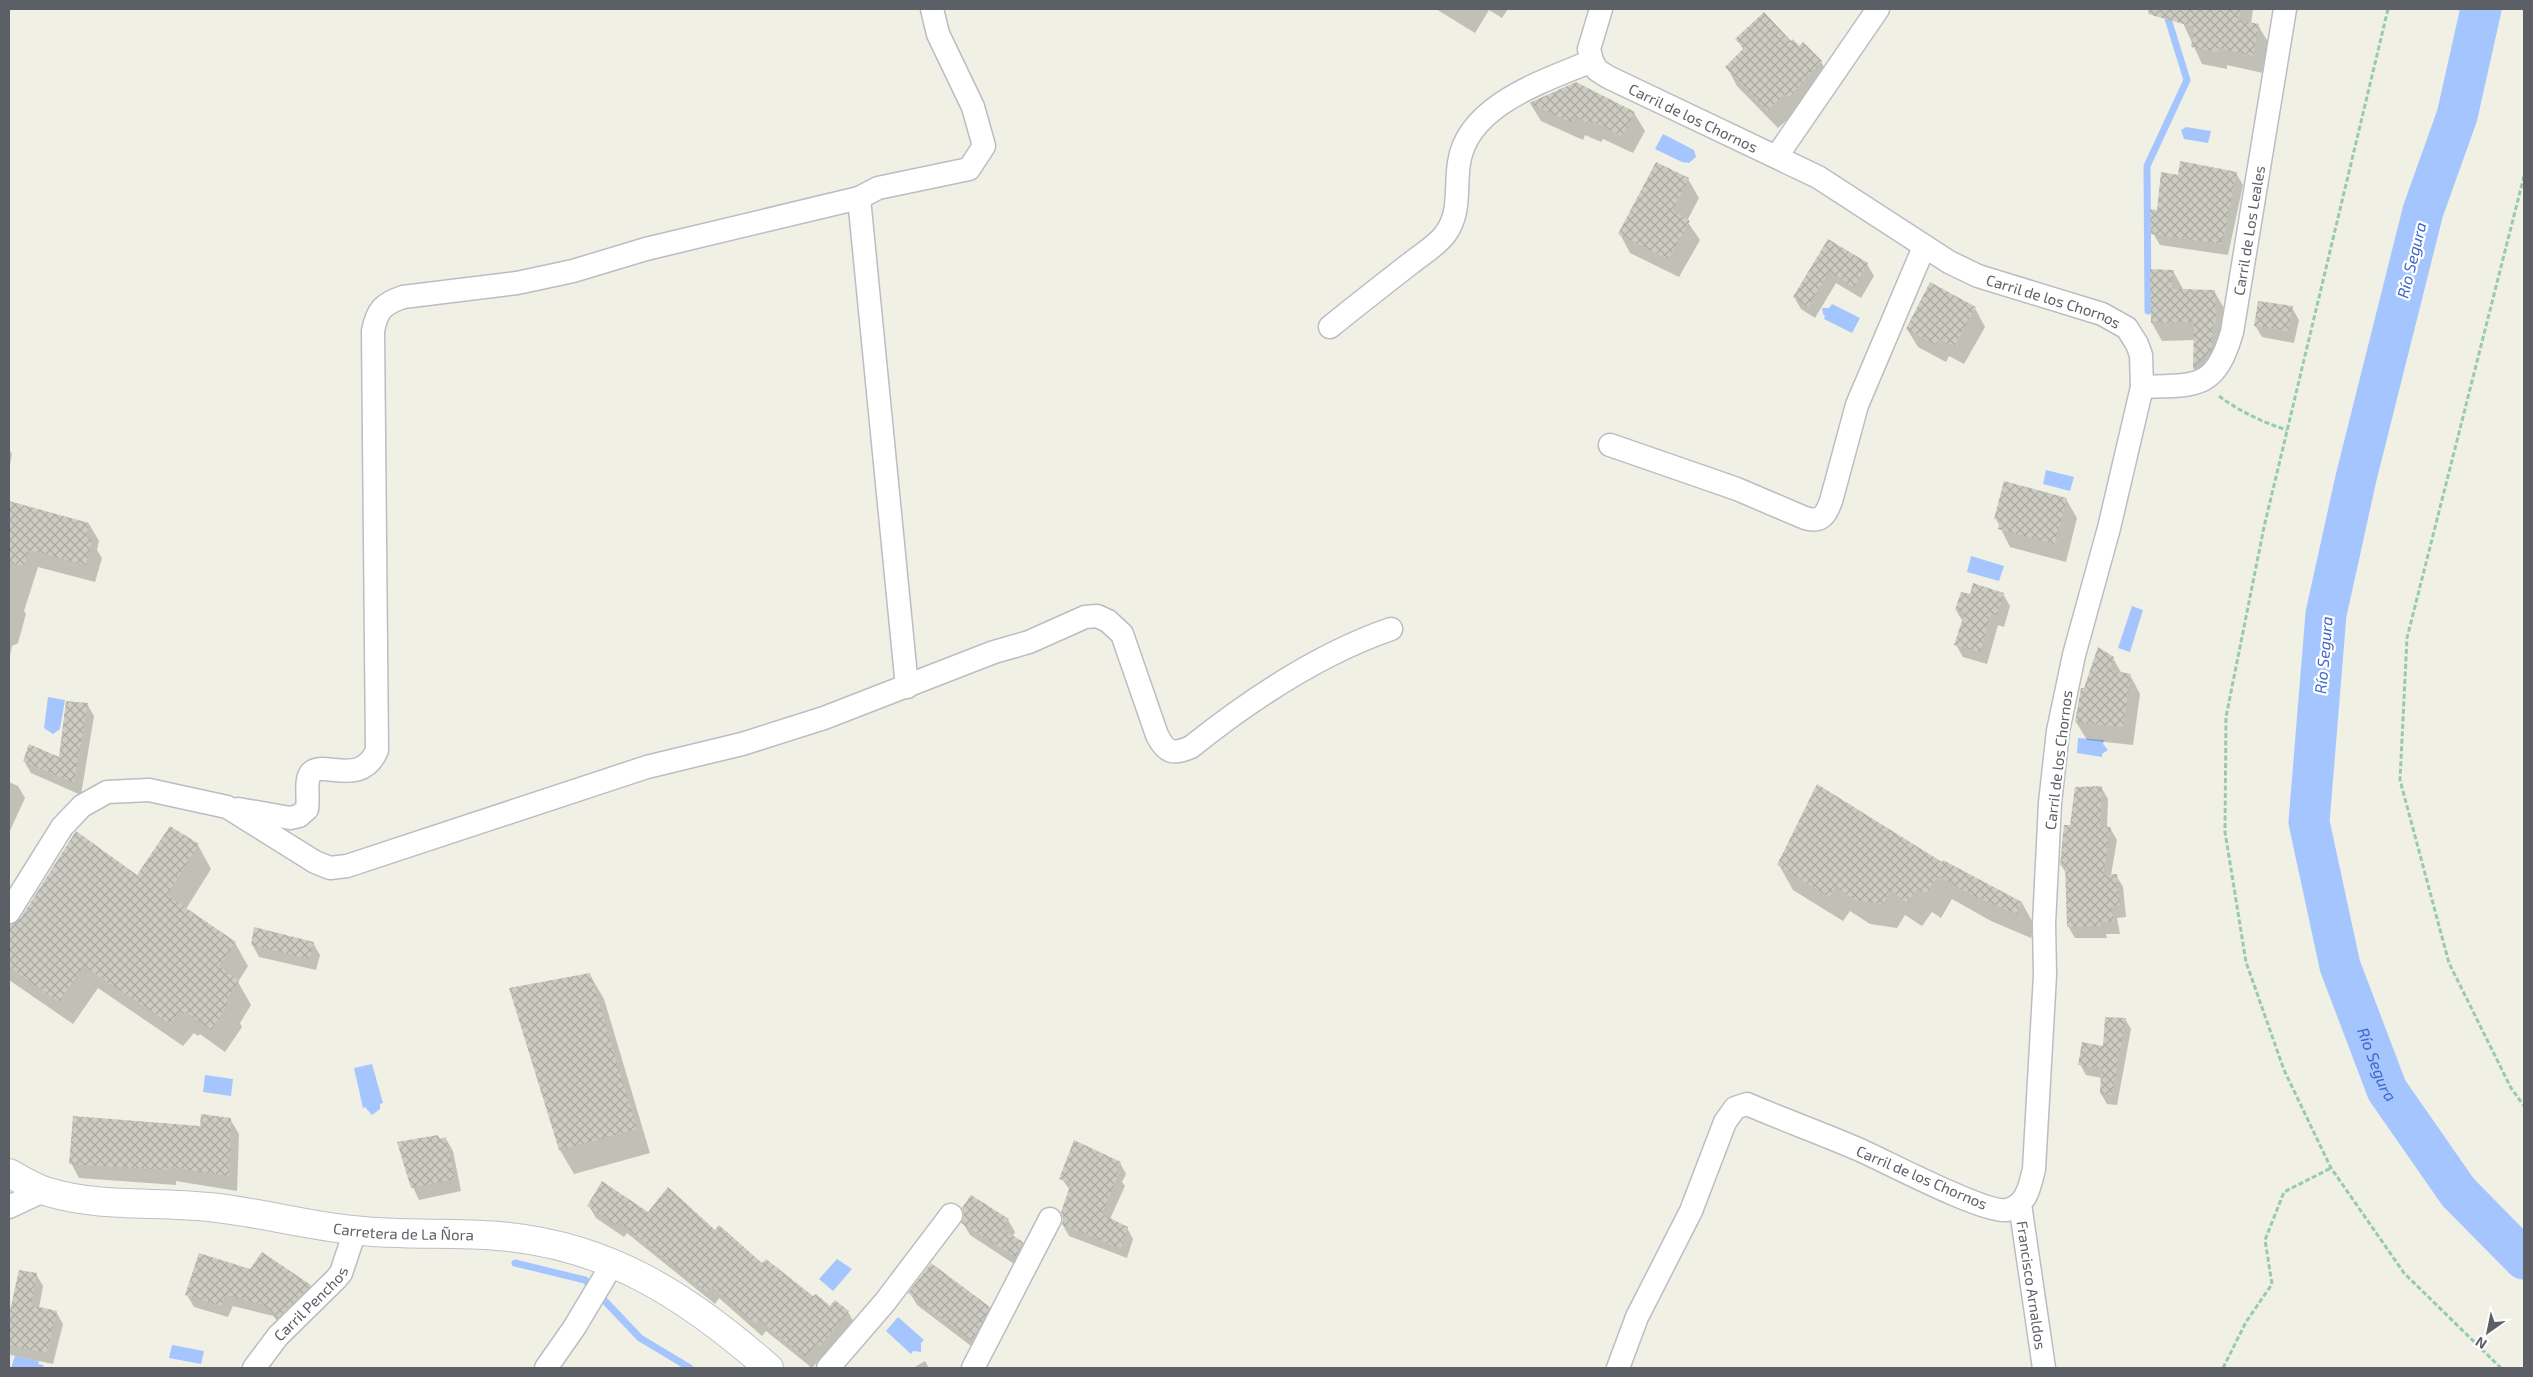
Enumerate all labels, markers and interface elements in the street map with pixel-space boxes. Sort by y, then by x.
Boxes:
street label: Carril de los Chornos [1626,79,1761,156]
street label: Carril de Los Leales [2229,164,2268,297]
water label: Río Segura [2392,220,2430,300]
street label: Carril de los Chornos [1984,270,2124,332]
water label: Río Segura [2310,616,2336,694]
street label: Carril de los Chornos [2041,689,2075,831]
water label: Río Segura [2355,1024,2401,1105]
street label: Carril de los Chornos [1854,1141,1990,1213]
street label: Carretera de La Ñora [332,1219,474,1244]
street label: Francisco Arnaldos [2014,1220,2050,1351]
street label: Carril Penchos [270,1265,351,1344]
north arrow [2463,1307,2513,1357]
text: N [2472,1333,2490,1353]

